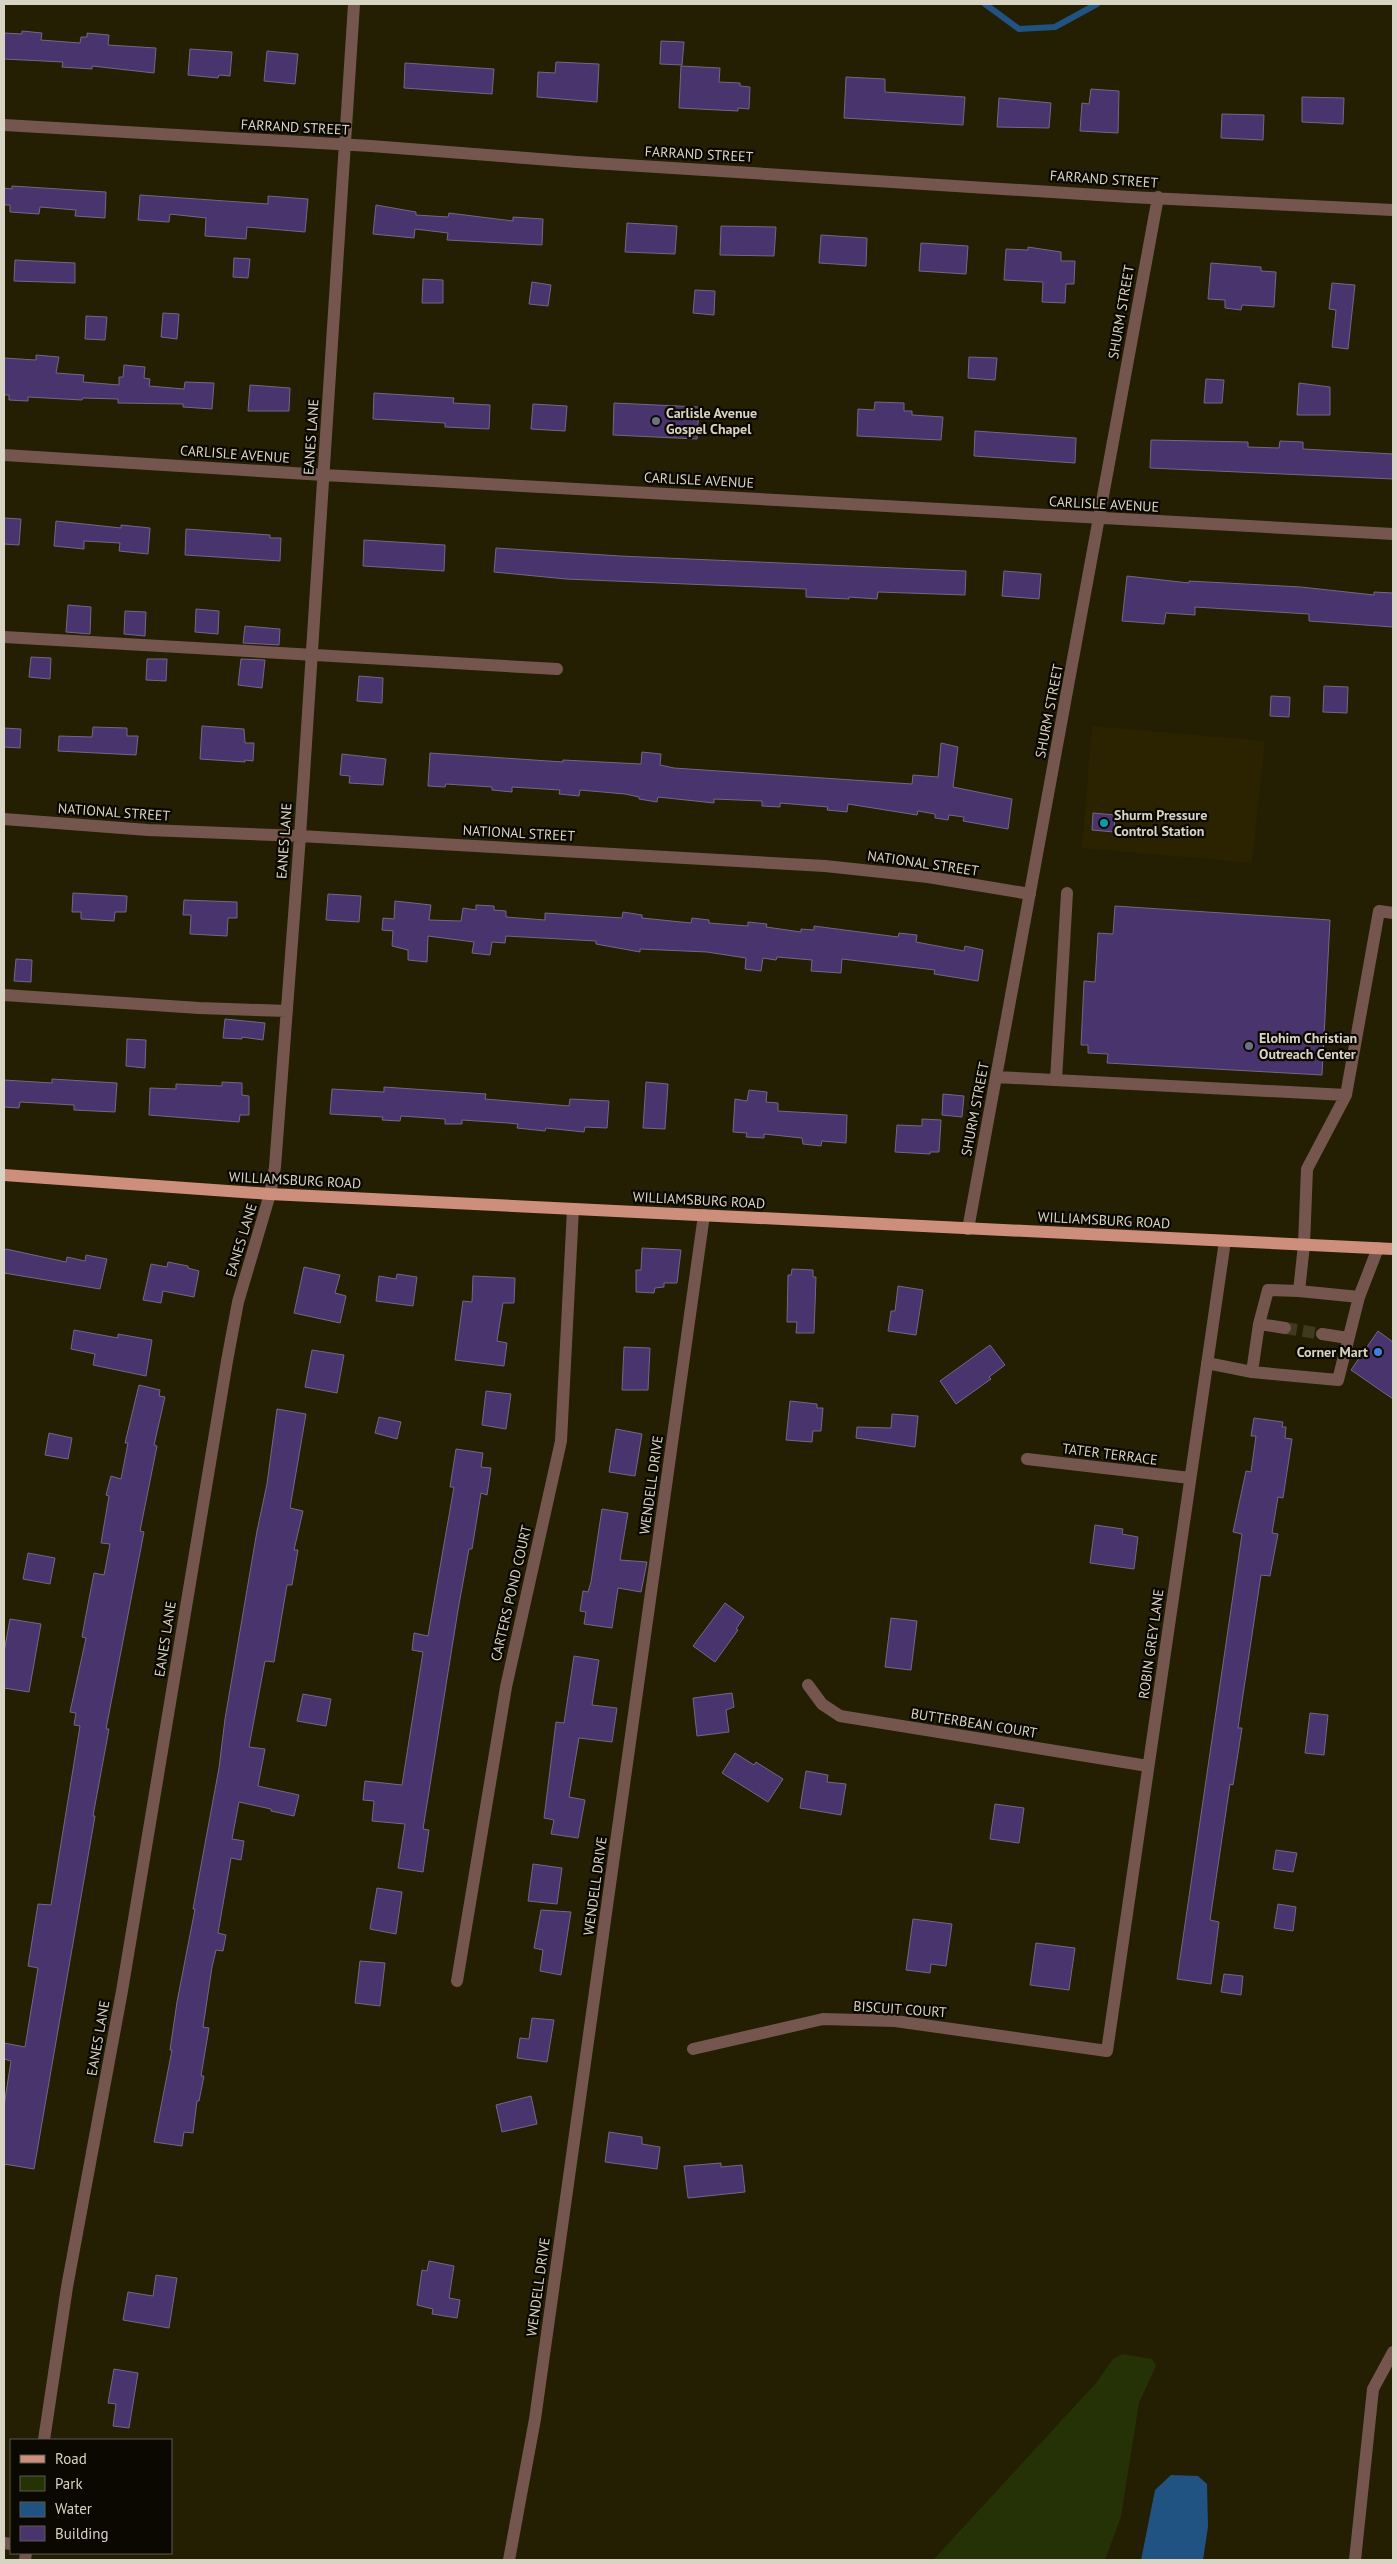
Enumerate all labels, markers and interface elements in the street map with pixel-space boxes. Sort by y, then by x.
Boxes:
street label: FARRAND STREET [240,115,350,139]
street label: FARRAND STREET [644,142,754,166]
street label: FARRAND STREET [1049,166,1159,192]
street label: SHURM STREET [1104,263,1138,361]
street label: EANES LANE [299,398,323,476]
place label: Carlisle Avenue Gospel Chapel [666,404,757,438]
marker: Carlisle Avenue Gospel Chapel [650,415,662,427]
street label: CARLISLE AVENUE [180,441,290,467]
street label: CARLISLE AVENUE [644,468,754,492]
street label: CARLISLE AVENUE [1049,492,1159,516]
street label: SHURM STREET [1031,662,1067,760]
street label: NATIONAL STREET [57,799,171,825]
street label: EANES LANE [272,802,296,880]
place label: Shurm Pressure Control Station [1114,806,1207,840]
marker: Shurm Pressure Control Station [1098,817,1110,829]
street label: NATIONAL STREET [462,821,576,845]
street label: NATIONAL STREET [866,846,980,880]
place label: Elohim Christian Outreach Center [1259,1029,1357,1063]
marker: Elohim Christian Outreach Center [1243,1040,1255,1052]
street label: SHURM STREET [957,1060,993,1158]
street label: WILLIAMSBURG ROAD [228,1168,362,1192]
street label: WILLIAMSBURG ROAD [632,1188,766,1212]
street label: EANES LANE [221,1201,261,1279]
street label: WILLIAMSBURG ROAD [1037,1208,1171,1232]
place label: Corner Mart [1297,1343,1368,1361]
marker: Corner Mart [1372,1346,1384,1358]
street label: WENDELL DRIVE [635,1434,667,1536]
street label: TATER TERRACE [1061,1439,1159,1469]
street label: CARTERS POND COURT [487,1523,535,1663]
street label: ROBIN GREY LANE [1134,1588,1168,1700]
street label: EANES LANE [150,1600,180,1678]
street label: BUTTERBEAN COURT [910,1704,1039,1742]
street label: WENDELL DRIVE [579,1835,611,1937]
street label: BISCUIT COURT [853,1997,947,2021]
street label: EANES LANE [83,1999,113,2077]
street label: WENDELL DRIVE [522,2236,554,2338]
legend [10,2439,172,2554]
text: Road [55,2449,87,2468]
text: Park [55,2474,83,2493]
text: Water [55,2499,92,2518]
text: Building [55,2524,109,2543]

